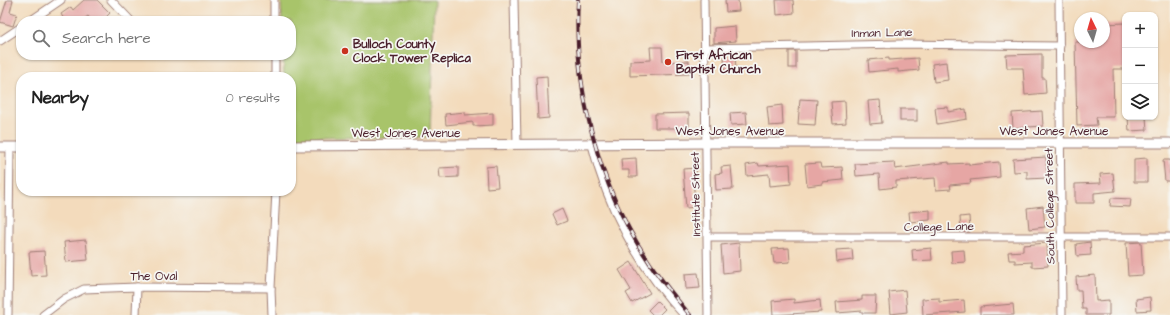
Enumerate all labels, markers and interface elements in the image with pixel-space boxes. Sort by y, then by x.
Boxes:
north arrow [1074,12,1110,48]
map controls [1122,12,1158,120]
button: + [1122,12,1158,48]
search box [16,16,296,60]
street label: Inman Lane [851,24,913,42]
icon: search [30,27,52,49]
text: Search here [62,28,151,49]
place label: Bulloch County Clock Tower Replica [353,36,472,68]
marker: Bulloch County Clock Tower Replica [340,46,350,56]
place label: First African Baptist Church [676,47,761,79]
button: − [1122,48,1158,84]
marker: First African Baptist Church [663,57,673,67]
button: layers [1122,84,1158,120]
text: Nearby [32,86,89,110]
text: 0 results [225,89,280,107]
street label: West Jones Avenue [676,123,785,140]
street label: West Jones Avenue [1000,123,1109,140]
street label: West Jones Avenue [352,125,461,142]
street label: South College Street [1040,148,1061,264]
street label: Institute Street [687,151,705,236]
street label: College Lane [904,218,975,237]
street label: The Oval [131,268,178,285]

